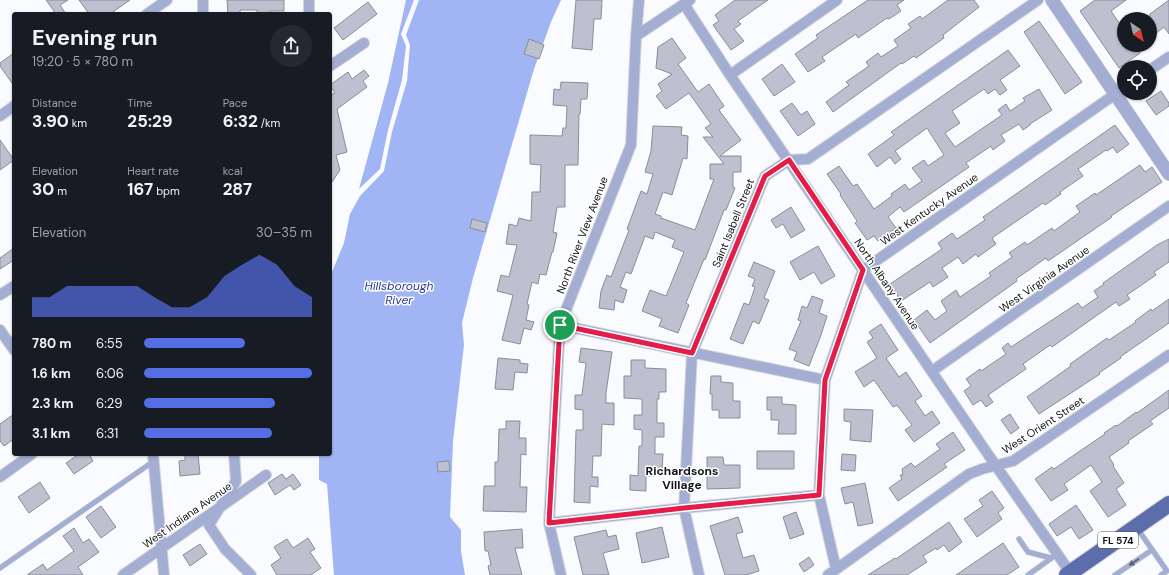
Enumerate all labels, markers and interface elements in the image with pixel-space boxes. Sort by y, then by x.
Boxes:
north arrow [1117,12,1157,52]
map controls [1117,12,1157,100]
text: Evening run [32,23,158,52]
button: share [270,25,312,67]
text: 19:20 · 5 × 780 m [32,53,133,70]
button: locate [1117,60,1157,100]
text: Distance [32,96,77,110]
text: Time [127,96,152,110]
text: Pace [223,96,247,110]
text: 3.90 [32,110,69,132]
text: 25:29 [127,110,173,132]
text: 6:32 [223,110,258,132]
text: km [69,116,87,130]
text: /km [258,116,280,130]
text: Elevation [32,164,78,178]
text: Heart rate [127,164,179,178]
text: kcal [223,164,243,178]
street label: West Kentucky Avenue [877,170,981,248]
street label: North River View Avenue [553,174,611,296]
street label: Saint Isabell Street [709,176,757,270]
text: 30 [32,178,54,200]
text: 167 [127,178,153,200]
text: 287 [223,178,252,200]
text: m [54,184,67,198]
text: bpm [153,184,180,198]
text: Elevation [32,224,86,241]
text: 30–35 m [256,224,312,241]
street label: North Albany Avenue [851,236,923,332]
street label: West Virginia Avenue [996,243,1092,315]
water label: Hillsborough River [365,278,434,308]
pin [543,308,577,342]
icon: arrive [549,314,571,336]
text: 780 m [32,335,72,352]
text: 6:55 [96,335,123,352]
text: 1.6 km [32,365,71,382]
text: 6:06 [96,365,124,382]
street label: West Orient Street [999,393,1087,457]
text: 2.3 km [32,395,73,412]
text: 6:29 [96,395,122,412]
text: 3.1 km [32,425,70,442]
text: 6:31 [96,425,118,442]
district label: Richardsons Village [646,463,718,493]
street label: West Indiana Avenue [140,479,234,551]
road number: FL 574 [1098,532,1138,548]
one-way arrow [1129,558,1139,566]

